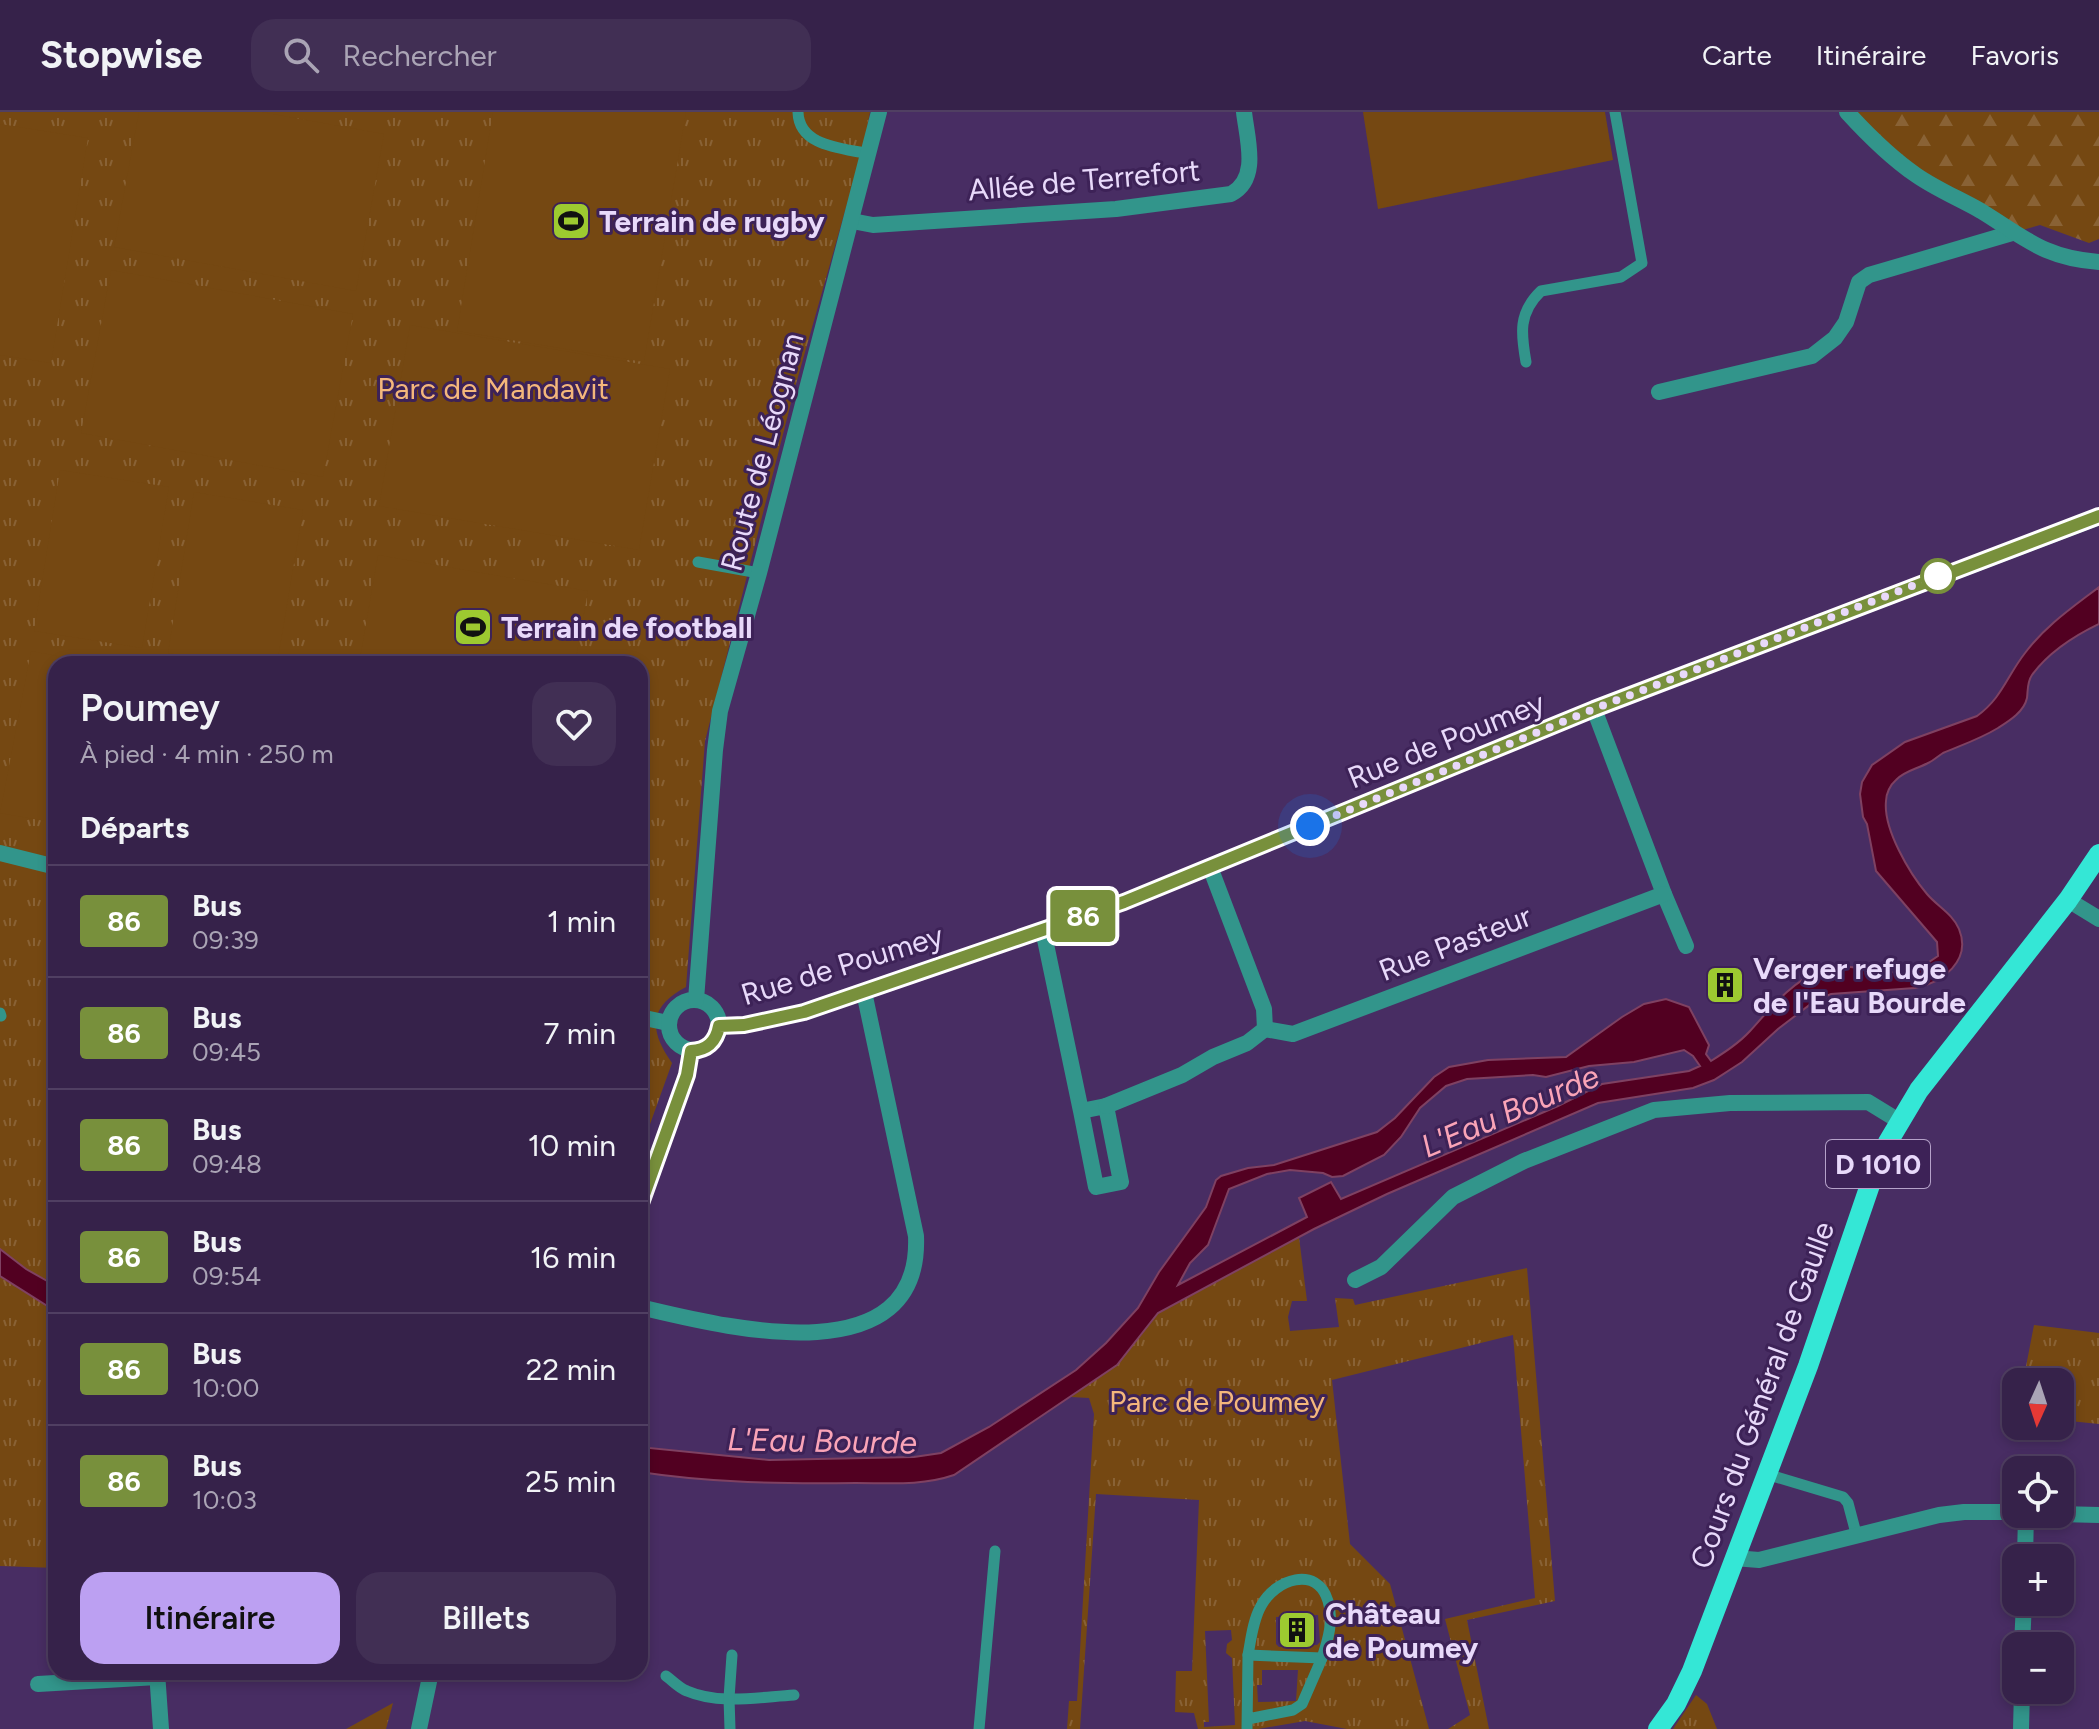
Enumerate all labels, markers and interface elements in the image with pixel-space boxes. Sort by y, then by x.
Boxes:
search box [251,19,811,91]
text: Stopwise [40,32,203,78]
icon: search [279,33,323,77]
text: Rechercher [343,37,497,74]
text: Carte [1702,38,1772,72]
text: Itinéraire [1816,38,1926,72]
text: Favoris [1970,38,2059,72]
street label: Allée de Terrefort [966,151,1202,209]
sports icon: Terrain de rugby [550,200,592,242]
place label: Terrain de rugby [599,203,825,240]
street label: Route de Léognan [712,329,812,575]
park label: Parc de Mandavit [377,370,609,407]
unlabelled marker [1921,559,1955,593]
sports icon: Terrain de football [452,606,494,648]
place label: Terrain de football [501,609,753,646]
button: heart [532,682,616,766]
street label: Rue de Poumey [1342,684,1550,796]
text: Poumey [80,685,220,731]
text: À pied · 4 min · 250 m [80,738,334,770]
your location [1290,806,1330,846]
text: Départs [80,809,189,846]
text: Bus [192,887,241,924]
line badge: 86 [1047,890,1119,942]
street label: Rue Pasteur [1374,897,1536,989]
text: 86 [1066,899,1100,933]
text: 1 min [547,903,616,940]
text: 86 [107,904,141,938]
street label: Rue de Poumey [737,917,948,1013]
text: 09:39 [192,924,259,956]
place label: Verger refuge de l'Eau Bourde [1753,950,1966,1021]
building icon: Verger refuge de l'Eau Bourde [1704,964,1746,1006]
text: Bus [192,999,241,1036]
text: 7 min [543,1015,616,1052]
text: 86 [107,1016,141,1050]
text: 09:45 [192,1036,261,1068]
water label: L'Eau Bourde [1415,1056,1605,1166]
text: Bus [192,1111,241,1148]
text: 10 min [528,1127,616,1164]
text: 86 [107,1128,141,1162]
road number: D 1010 [1826,1140,1930,1188]
text: 09:48 [192,1148,262,1180]
street label: Cours du Général de Gaulle [1682,1216,1842,1574]
text: Bus [192,1223,241,1260]
text: 16 min [530,1239,616,1276]
text: 86 [107,1240,141,1274]
text: 09:54 [192,1260,261,1292]
text: Bus [192,1335,241,1372]
text: 22 min [526,1351,616,1388]
text: 86 [107,1352,141,1386]
north arrow [2002,1368,2074,1440]
map controls [2002,1368,2074,1704]
text: 10:00 [192,1372,259,1404]
park label: Parc de Poumey [1109,1383,1325,1420]
water label: L'Eau Bourde [727,1420,917,1462]
text: Bus [192,1447,241,1484]
button: locate [2002,1456,2074,1528]
text: 25 min [525,1463,616,1500]
text: 86 [107,1464,141,1498]
text: 10:03 [192,1484,257,1516]
button: + [2002,1544,2074,1616]
button: Itinéraire [80,1572,340,1664]
button: Billets [356,1572,616,1664]
place label: Château de Poumey [1325,1595,1479,1666]
building icon: Château de Poumey [1276,1609,1318,1651]
button: − [2002,1632,2074,1704]

